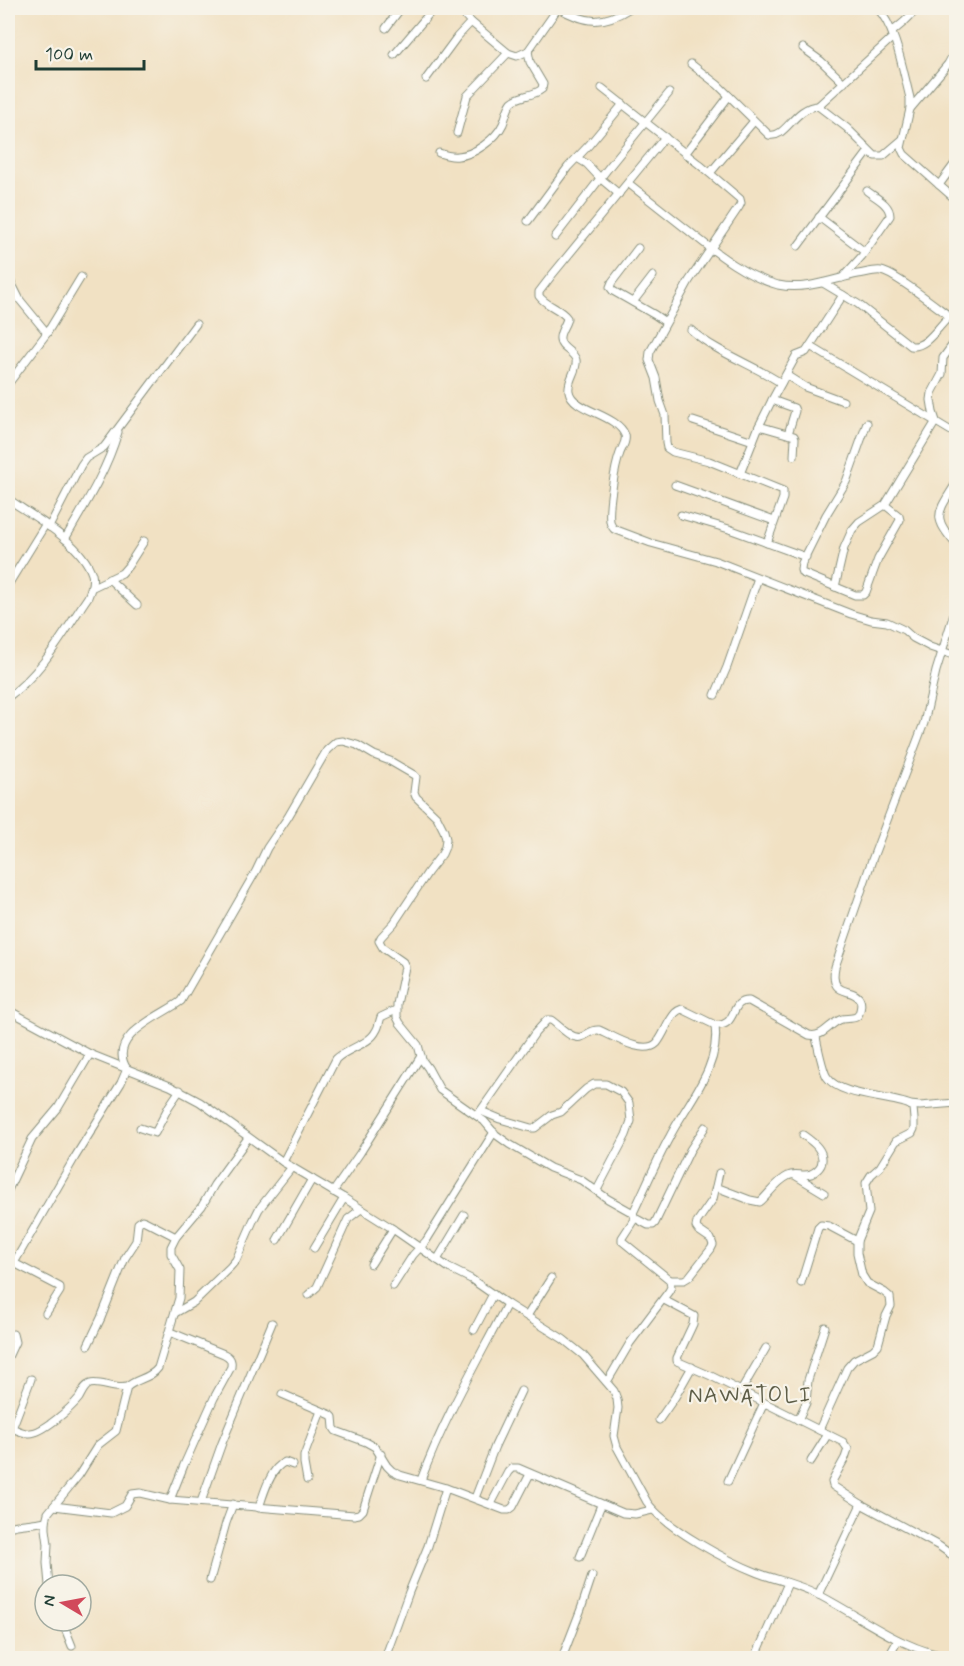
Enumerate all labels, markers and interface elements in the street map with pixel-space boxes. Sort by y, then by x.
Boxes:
scale bar [36,33,144,71]
text: 100 m [45,43,93,67]
district label: NAWĀTOLI [688,1382,812,1410]
north arrow [33,1573,93,1633]
text: N [38,1594,61,1608]

